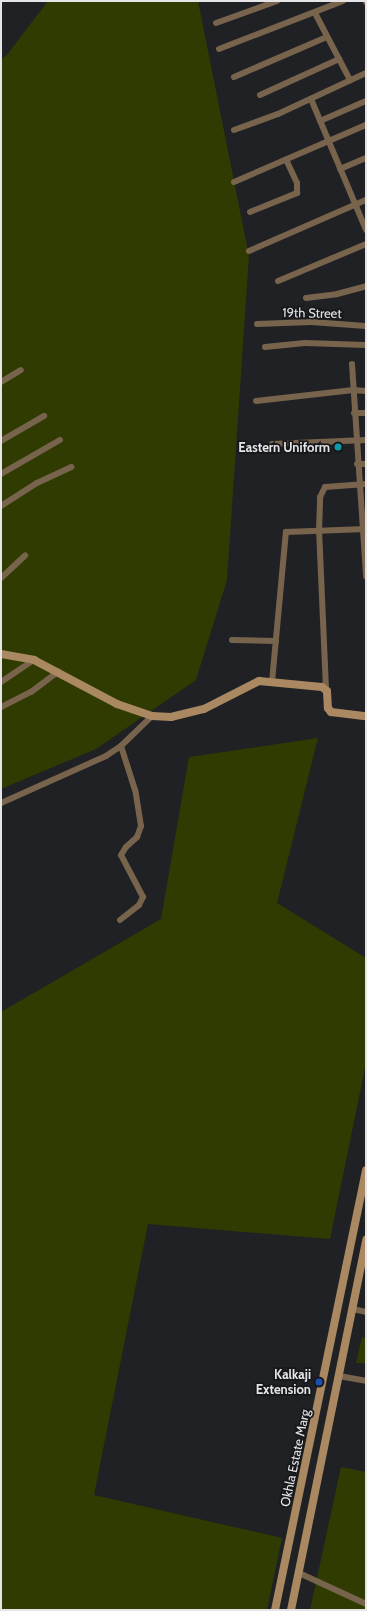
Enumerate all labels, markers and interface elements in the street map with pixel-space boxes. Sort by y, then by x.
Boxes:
street label: 19th Street [282,305,342,321]
place label: Eastern Uniform [238,439,330,455]
marker: Eastern Uniform [333,442,343,452]
place label: Kalkaji Extension [256,1367,311,1398]
marker: Kalkaji Extension [314,1377,324,1387]
street label: Okhla Estate Marg [277,1408,313,1508]

